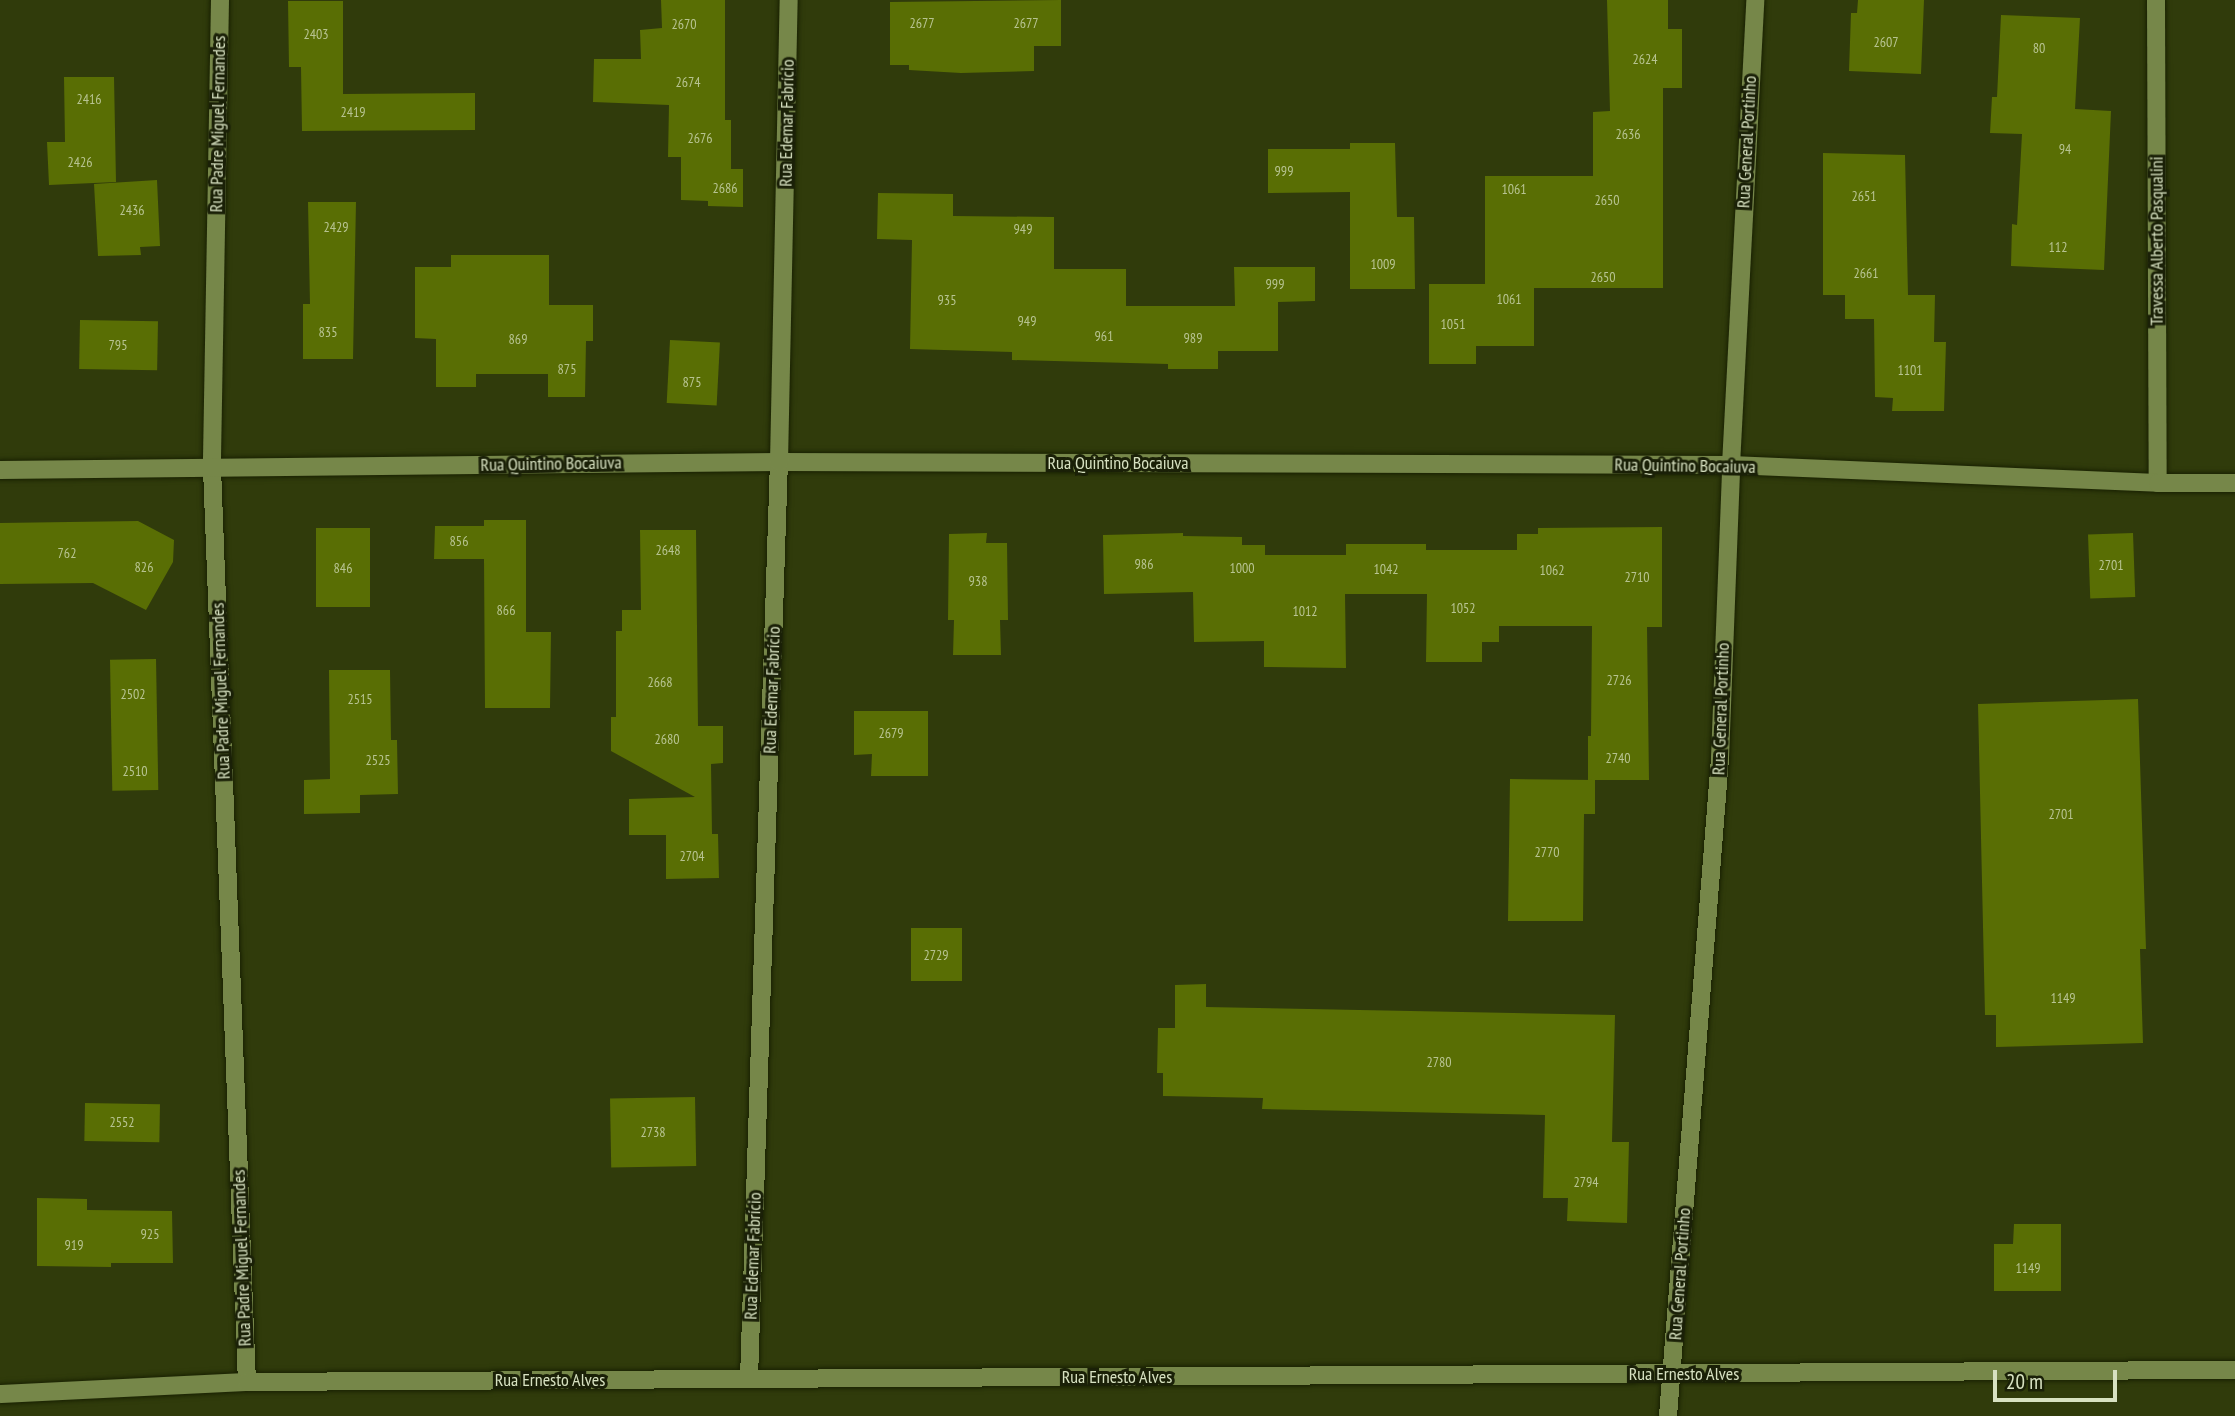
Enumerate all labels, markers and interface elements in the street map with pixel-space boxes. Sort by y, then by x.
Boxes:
house number: 2677 [909,15,935,31]
house number: 2677 [1013,15,1039,31]
house number: 2670 [671,16,697,32]
house number: 2403 [303,26,329,42]
house number: 2607 [1873,34,1899,50]
street label: Rua Padre Miguel Fernandes [206,35,230,213]
house number: 80 [2033,40,2045,56]
house number: 2624 [1632,51,1658,67]
street label: Rua Edemar Fabrício [775,59,799,187]
house number: 2674 [675,74,701,90]
street label: Rua General Portinho [1733,75,1761,209]
house number: 2416 [76,91,102,107]
house number: 2419 [340,104,366,120]
house number: 2636 [1615,126,1641,142]
house number: 2676 [687,130,713,146]
house number: 94 [2059,141,2071,157]
house number: 2426 [67,154,93,170]
street label: Travessa Alberto Pasqualini [2146,156,2168,326]
house number: 999 [1275,163,1293,179]
house number: 2686 [712,180,738,196]
house number: 1061 [1501,181,1527,197]
house number: 2651 [1851,188,1877,204]
house number: 2650 [1594,192,1620,208]
house number: 2436 [119,202,145,218]
house number: 2429 [323,219,349,235]
house number: 949 [1014,221,1032,237]
house number: 112 [2049,239,2067,255]
house number: 1009 [1370,256,1396,272]
house number: 2661 [1853,265,1879,281]
house number: 2650 [1590,269,1616,285]
house number: 999 [1266,276,1284,292]
house number: 1061 [1496,291,1522,307]
house number: 935 [938,292,956,308]
house number: 949 [1018,313,1036,329]
house number: 1051 [1440,316,1466,332]
house number: 835 [319,324,337,340]
house number: 961 [1095,328,1113,344]
house number: 989 [1184,330,1202,346]
house number: 869 [509,331,527,347]
house number: 795 [109,337,127,353]
house number: 875 [558,361,576,377]
house number: 1101 [1897,362,1923,378]
house number: 875 [683,374,701,390]
street label: Rua Quintino Bocaiuva [480,452,622,476]
street label: Rua Quintino Bocaiuva [1047,452,1189,474]
street label: Rua Quintino Bocaiuva [1614,454,1756,478]
house number: 856 [450,533,468,549]
house number: 2648 [655,542,681,558]
house number: 762 [58,545,76,561]
house number: 986 [1135,556,1153,572]
house number: 2701 [2098,557,2124,573]
house number: 826 [135,559,153,575]
house number: 846 [334,560,352,576]
house number: 1000 [1229,560,1255,576]
house number: 1042 [1373,561,1399,577]
house number: 1062 [1539,562,1565,578]
house number: 2710 [1624,569,1650,585]
house number: 938 [969,573,987,589]
house number: 1052 [1450,600,1476,616]
street label: Rua Padre Miguel Fernandes [207,602,235,780]
house number: 866 [497,602,515,618]
house number: 1012 [1292,603,1318,619]
street label: Rua Edemar Fabrício [759,626,785,754]
street label: Rua General Portinho [1708,642,1734,776]
house number: 2726 [1606,672,1632,688]
house number: 2668 [647,674,673,690]
house number: 2502 [120,686,146,702]
house number: 2515 [347,691,373,707]
house number: 2679 [878,725,904,741]
house number: 2680 [654,731,680,747]
house number: 2740 [1605,750,1631,766]
house number: 2525 [365,752,391,768]
house number: 2510 [122,763,148,779]
house number: 2701 [2048,806,2074,822]
house number: 2770 [1534,844,1560,860]
house number: 2704 [679,848,705,864]
house number: 2729 [923,947,949,963]
house number: 1149 [2050,990,2076,1006]
house number: 2780 [1426,1054,1452,1070]
house number: 2552 [109,1114,135,1130]
house number: 2738 [640,1124,666,1140]
street label: Rua Padre Miguel Fernandes [228,1169,256,1347]
house number: 2794 [1573,1174,1599,1190]
street label: Rua Edemar Fabrício [740,1192,766,1320]
street label: Rua General Portinho [1665,1207,1695,1341]
house number: 925 [141,1226,159,1242]
house number: 919 [65,1237,83,1253]
house number: 1149 [2015,1260,2041,1276]
scale bar [1997,1356,2121,1400]
street label: Rua Ernesto Alves [1628,1363,1740,1385]
street label: Rua Ernesto Alves [1061,1366,1173,1388]
text: 20 m [2006,1368,2043,1395]
street label: Rua Ernesto Alves [494,1369,606,1391]

